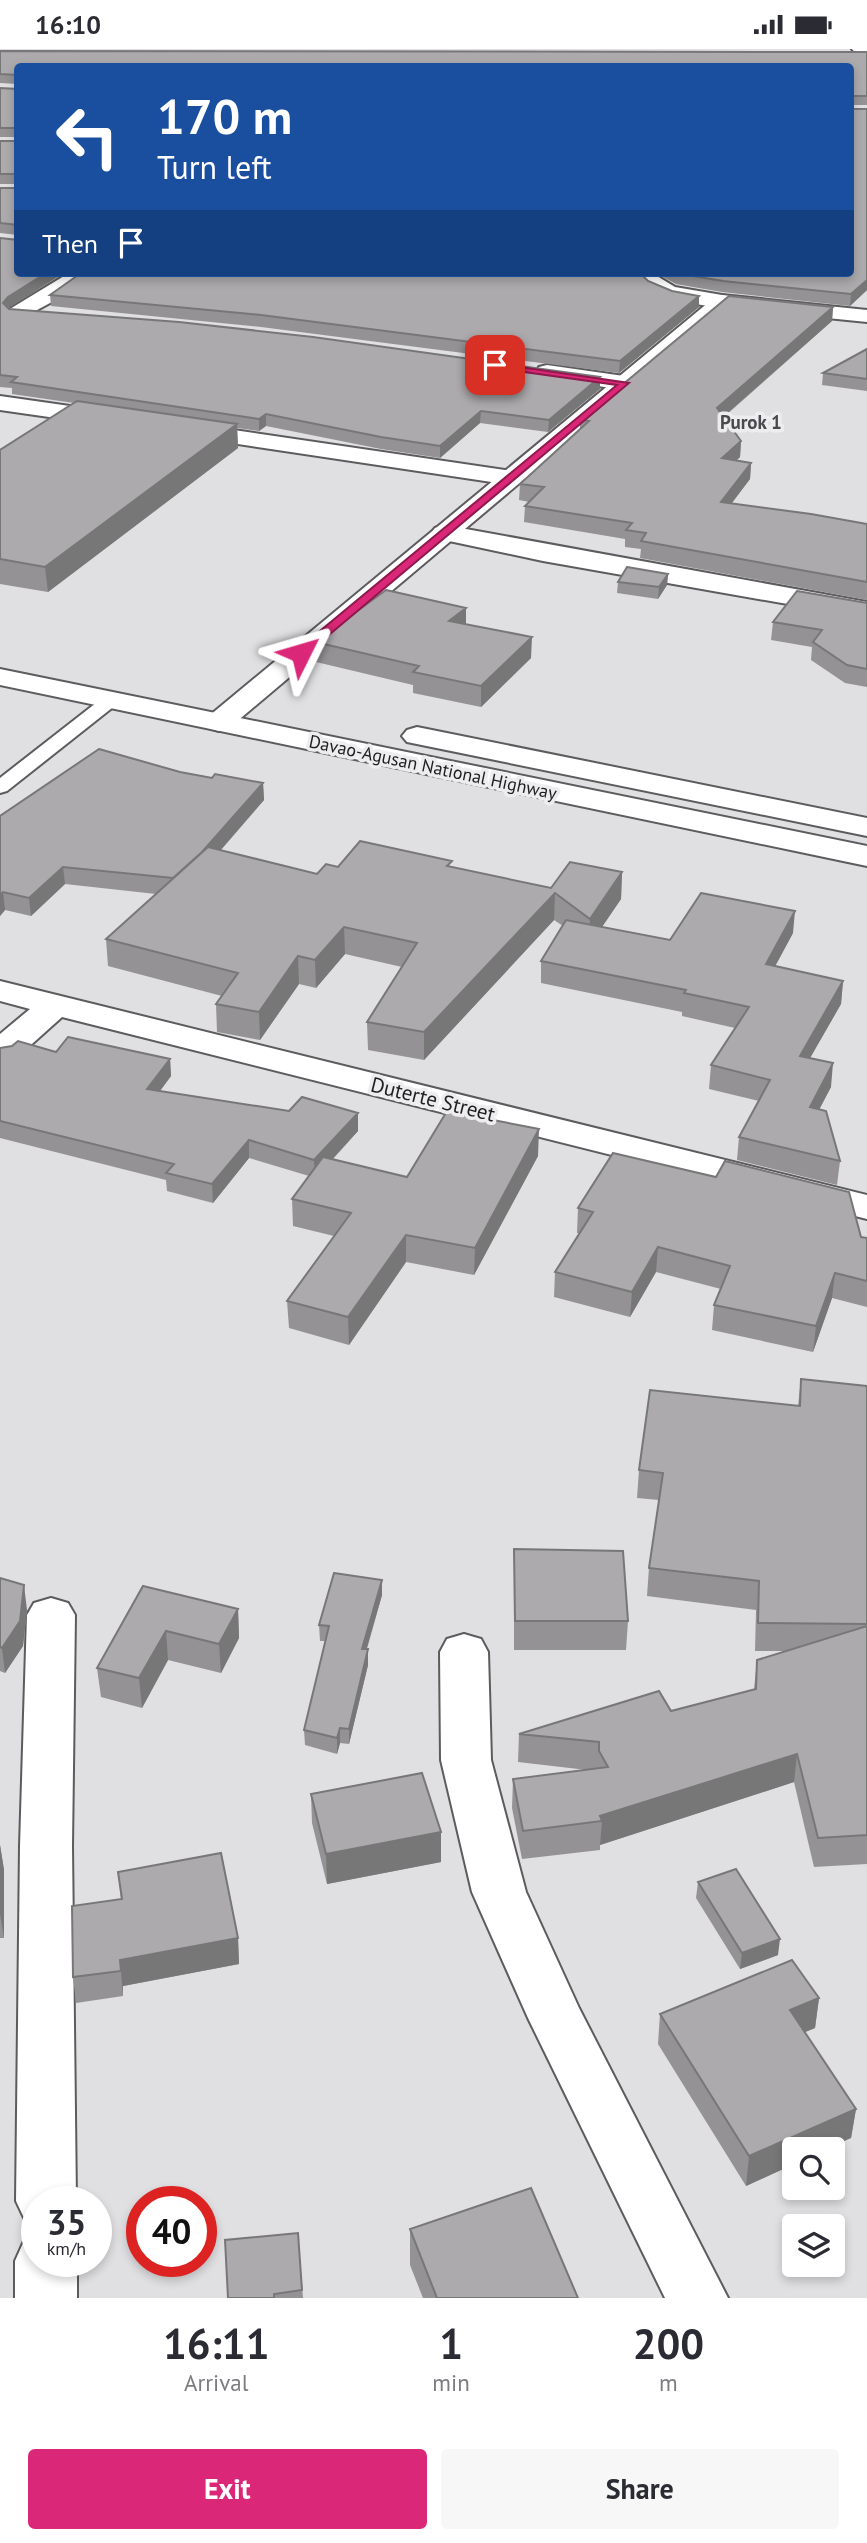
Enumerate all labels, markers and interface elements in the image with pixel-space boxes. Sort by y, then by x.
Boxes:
text: 16:10 [35,8,101,41]
text: 170 m [157,84,292,148]
icon: left [42,91,133,182]
text: Turn left [157,146,272,188]
icon: arrive [112,224,150,262]
text: Then [42,227,98,260]
pin [465,335,525,395]
icon: arrive [476,346,514,384]
district label: Purok 1 [720,410,782,434]
position arrow [264,616,338,690]
street label: Davao-Agusan National Highway [307,729,560,805]
street label: Duterte Street [368,1071,498,1127]
map controls [782,2137,845,2277]
button: search [782,2137,845,2200]
speed limit sign: 40 [126,2186,217,2277]
text: 35 [47,2199,86,2245]
button: layers [782,2214,845,2277]
text: km/h [47,2237,86,2260]
text: 16:11 [163,2316,269,2371]
text: 1 [439,2316,463,2371]
text: 200 [633,2316,704,2371]
text: Arrival [184,2368,248,2397]
text: min [432,2368,470,2397]
text: m [659,2368,678,2397]
button: Exit [28,2449,427,2529]
button: Share [441,2449,839,2529]

